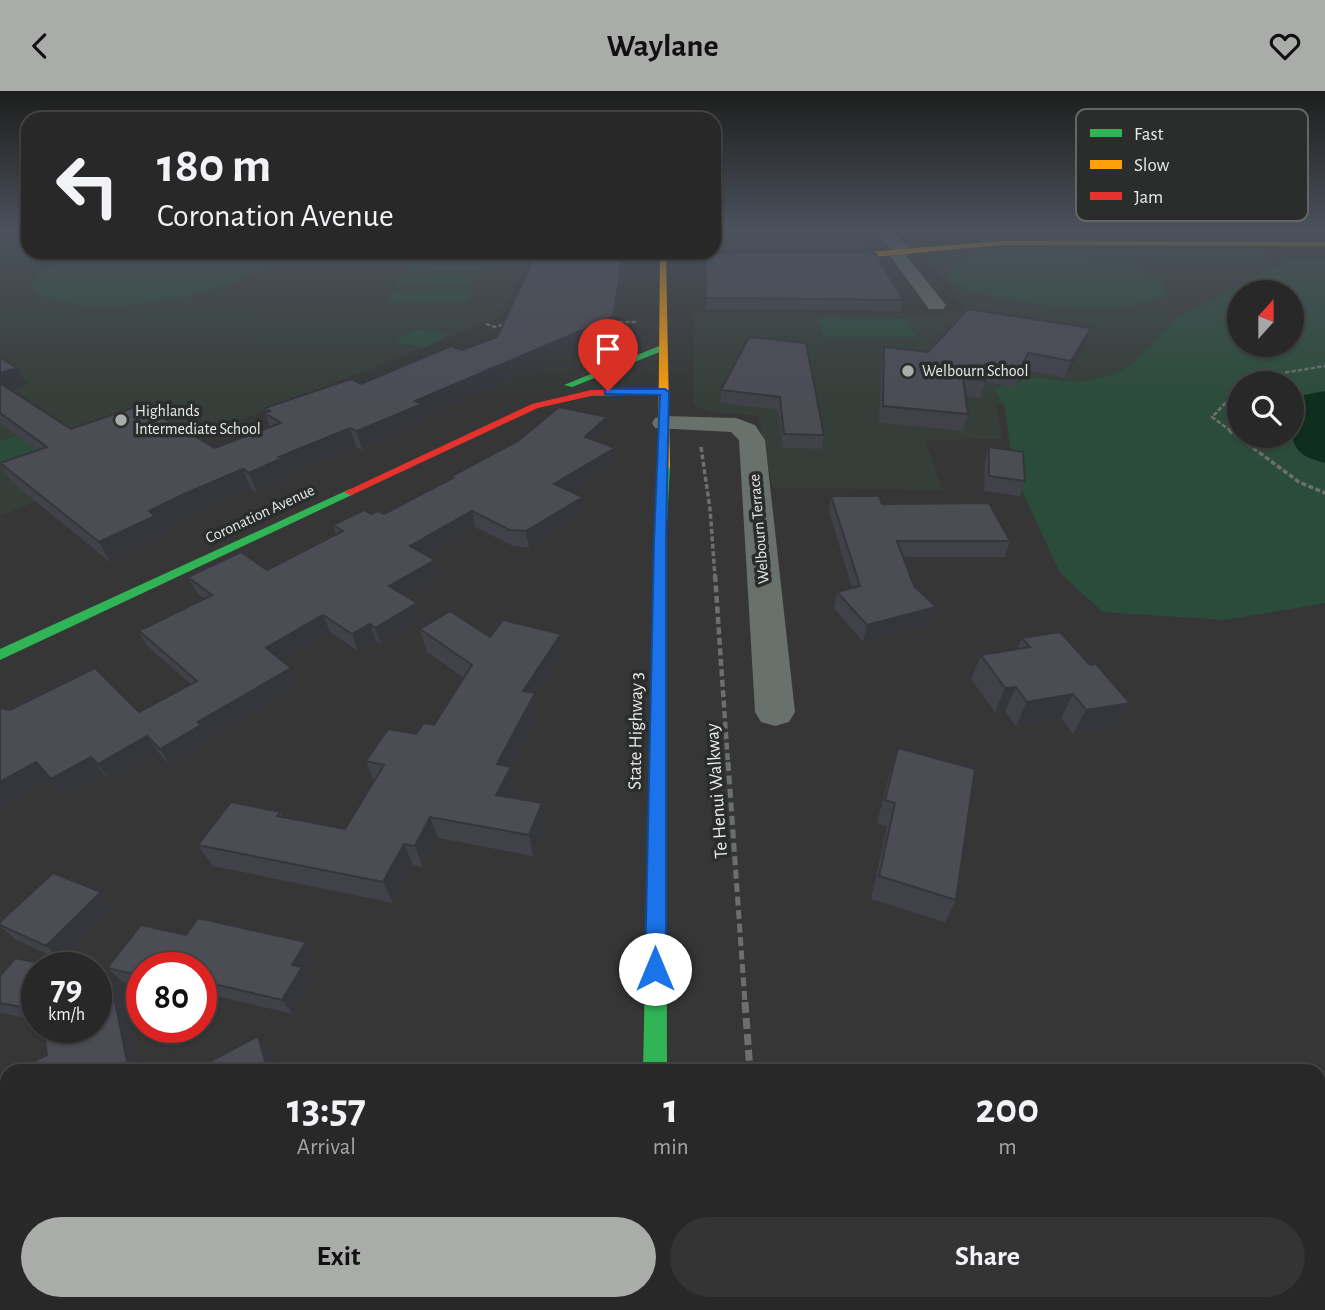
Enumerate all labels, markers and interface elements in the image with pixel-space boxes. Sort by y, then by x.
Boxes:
icon: back [21,27,59,65]
icon: heart [1266,27,1304,65]
text: Waylane [606,30,719,62]
legend [1076,109,1308,221]
text: Fast [1134,125,1164,144]
icon: left [42,140,133,231]
text: 180 m [157,142,271,191]
text: Slow [1134,156,1170,175]
text: Jam [1134,188,1163,207]
text: Coronation Avenue [157,200,394,232]
north arrow [1227,280,1304,357]
map controls [1227,280,1304,448]
pin [578,319,638,391]
icon: arrive [589,330,627,368]
marker: Welbourn School [900,363,916,379]
place label: Welbourn School [922,363,1028,379]
button: search [1227,371,1304,448]
place label: Highlands Intermediate School [135,403,261,437]
marker: Highlands Intermediate School [113,412,129,428]
street label: Welbourn Terrace [746,473,772,585]
street label: Coronation Avenue [203,482,317,546]
street label: State Highway 3 [625,672,647,790]
street label: Te Henui Walkway [703,723,731,859]
position arrow [618,932,692,1006]
speed limit sign: 80 [126,952,217,1043]
text: 79 [50,971,83,1006]
text: km/h [48,1006,85,1024]
text: 13:57 [287,1088,366,1130]
text: 1 [663,1088,678,1130]
text: 200 [976,1088,1039,1130]
text: Arrival [297,1136,356,1159]
text: min [653,1136,689,1159]
text: m [998,1136,1017,1159]
button: Exit [21,1217,656,1297]
button: Share [670,1217,1305,1297]

